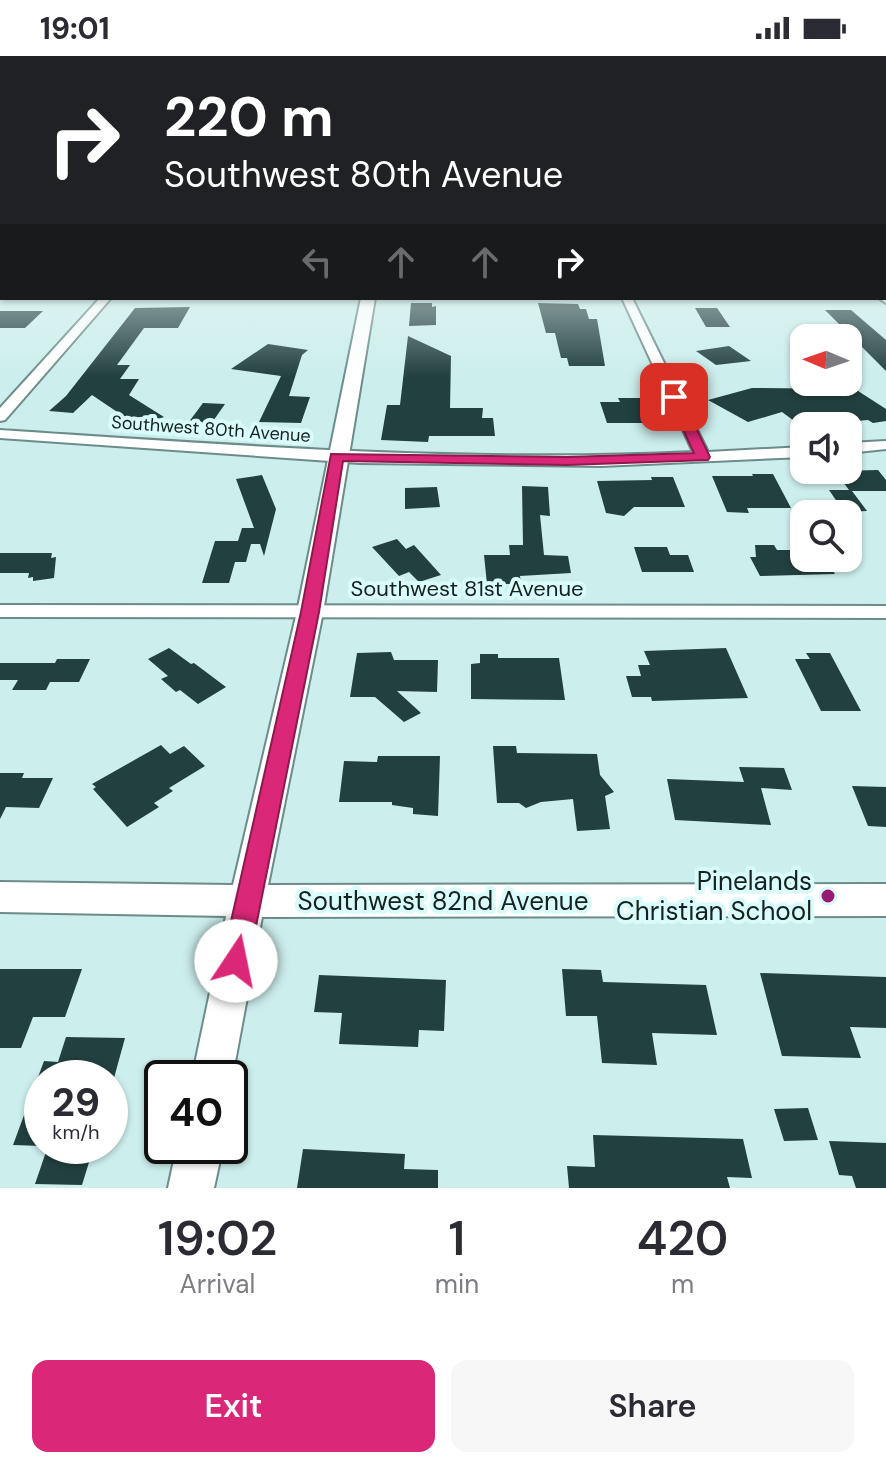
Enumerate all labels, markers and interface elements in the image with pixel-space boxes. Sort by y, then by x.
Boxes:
text: 19:01 [40,9,110,48]
text: 220 m [164,80,334,153]
icon: right [32,88,136,192]
text: Southwest 80th Avenue [164,151,563,198]
icon: left [295,240,339,284]
icon: ahead [379,240,423,284]
icon: ahead [463,240,507,284]
icon: right [547,240,591,284]
north arrow [790,324,862,396]
map controls [790,324,862,572]
pin [640,363,708,431]
icon: arrive [652,375,696,419]
street label: Southwest 80th Avenue [111,410,311,448]
button: sound [790,412,862,484]
button: search [790,500,862,572]
street label: Southwest 81st Avenue [350,574,584,603]
place label: Pinelands Christian School [616,864,812,928]
street label: Southwest 82nd Avenue [297,884,589,918]
marker: Pinelands Christian School [819,887,837,905]
position arrow [194,919,278,1003]
speed limit sign: 40 [144,1060,248,1164]
text: 29 [52,1076,100,1128]
text: km/h [52,1119,100,1145]
text: 19:02 [158,1207,277,1270]
text: 1 [449,1207,465,1270]
text: 420 [637,1207,728,1270]
text: Arrival [180,1267,255,1301]
text: min [435,1267,479,1301]
text: m [671,1267,694,1301]
button: Exit [32,1360,435,1452]
button: Share [451,1360,854,1452]

